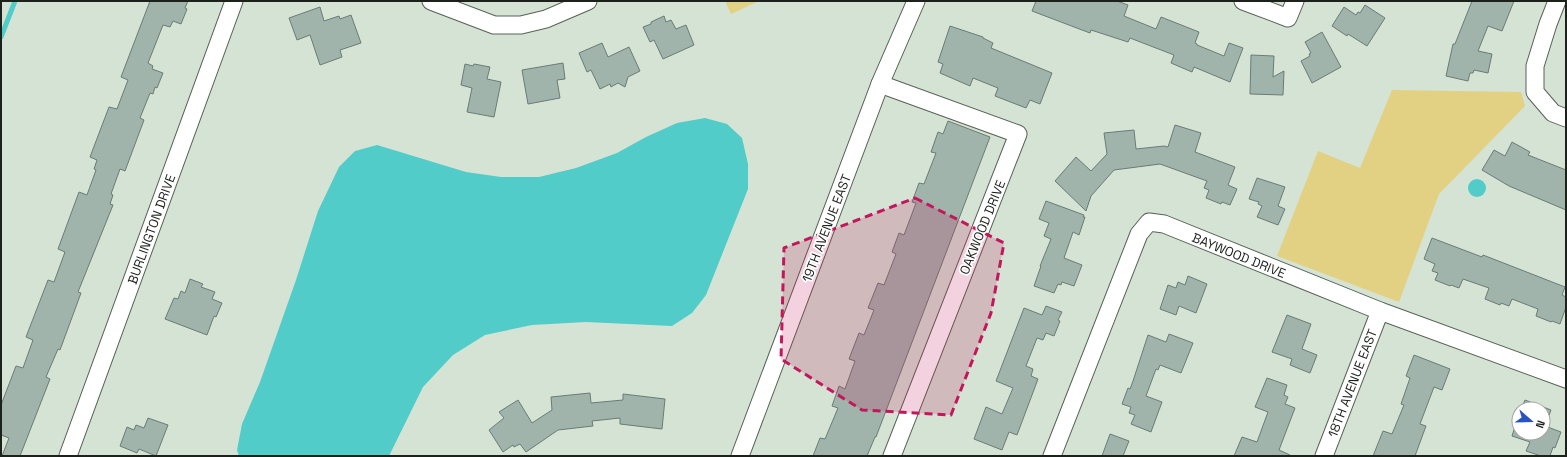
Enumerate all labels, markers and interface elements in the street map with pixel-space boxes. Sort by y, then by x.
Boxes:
street label: 19TH AVENUE EAST [798,171,855,285]
street label: BURLINGTON DRIVE [124,172,179,287]
street label: OAKWOOD DRIVE [956,177,1009,277]
street label: BAYWOOD DRIVE [1190,229,1288,282]
street label: 18TH AVENUE EAST [1324,326,1381,440]
north arrow [1511,401,1551,441]
text: N [1533,419,1548,430]

